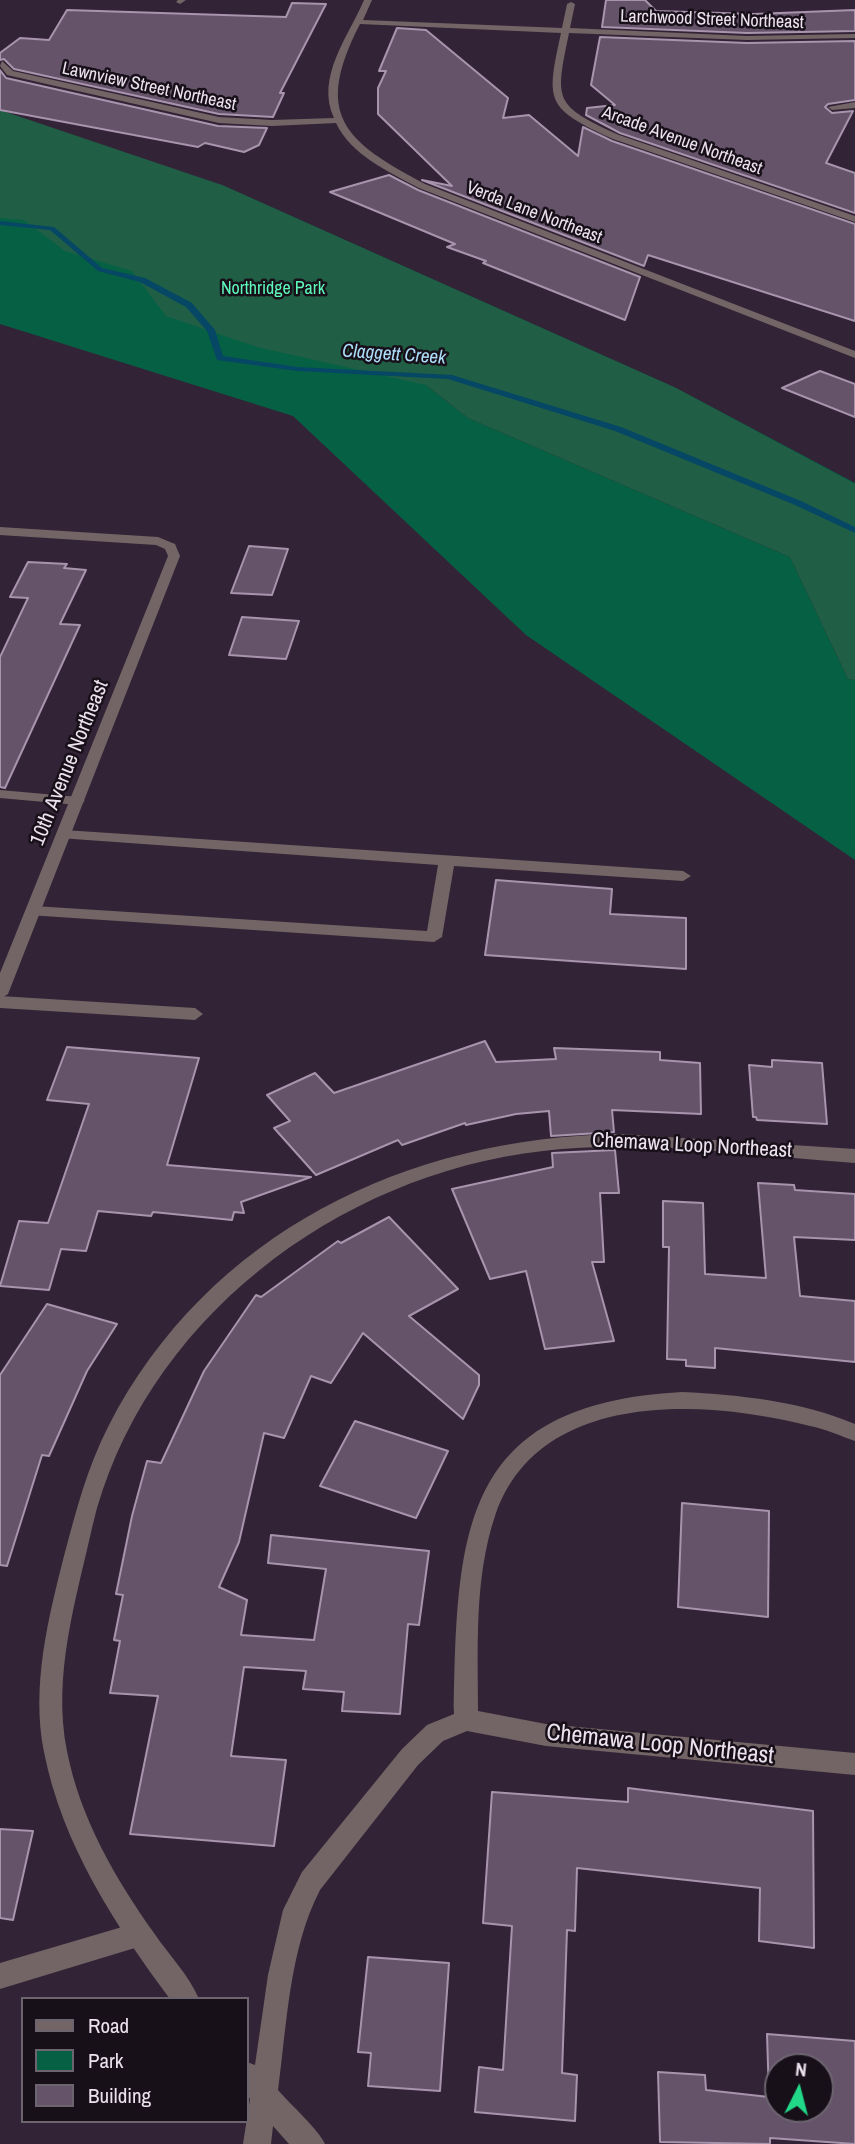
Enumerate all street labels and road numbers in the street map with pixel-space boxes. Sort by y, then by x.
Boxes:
street label: Larchwood Street Northeast [620,6,804,34]
street label: Lawnview Street Northeast [60,58,238,116]
street label: Arcade Avenue Northeast [599,102,765,180]
street label: Verda Lane Northeast [463,177,605,249]
street label: 10th Avenue Northeast [25,677,115,849]
street label: Chemawa Loop Northeast [591,1128,793,1164]
street label: Chemawa Loop Northeast [545,1719,775,1771]

